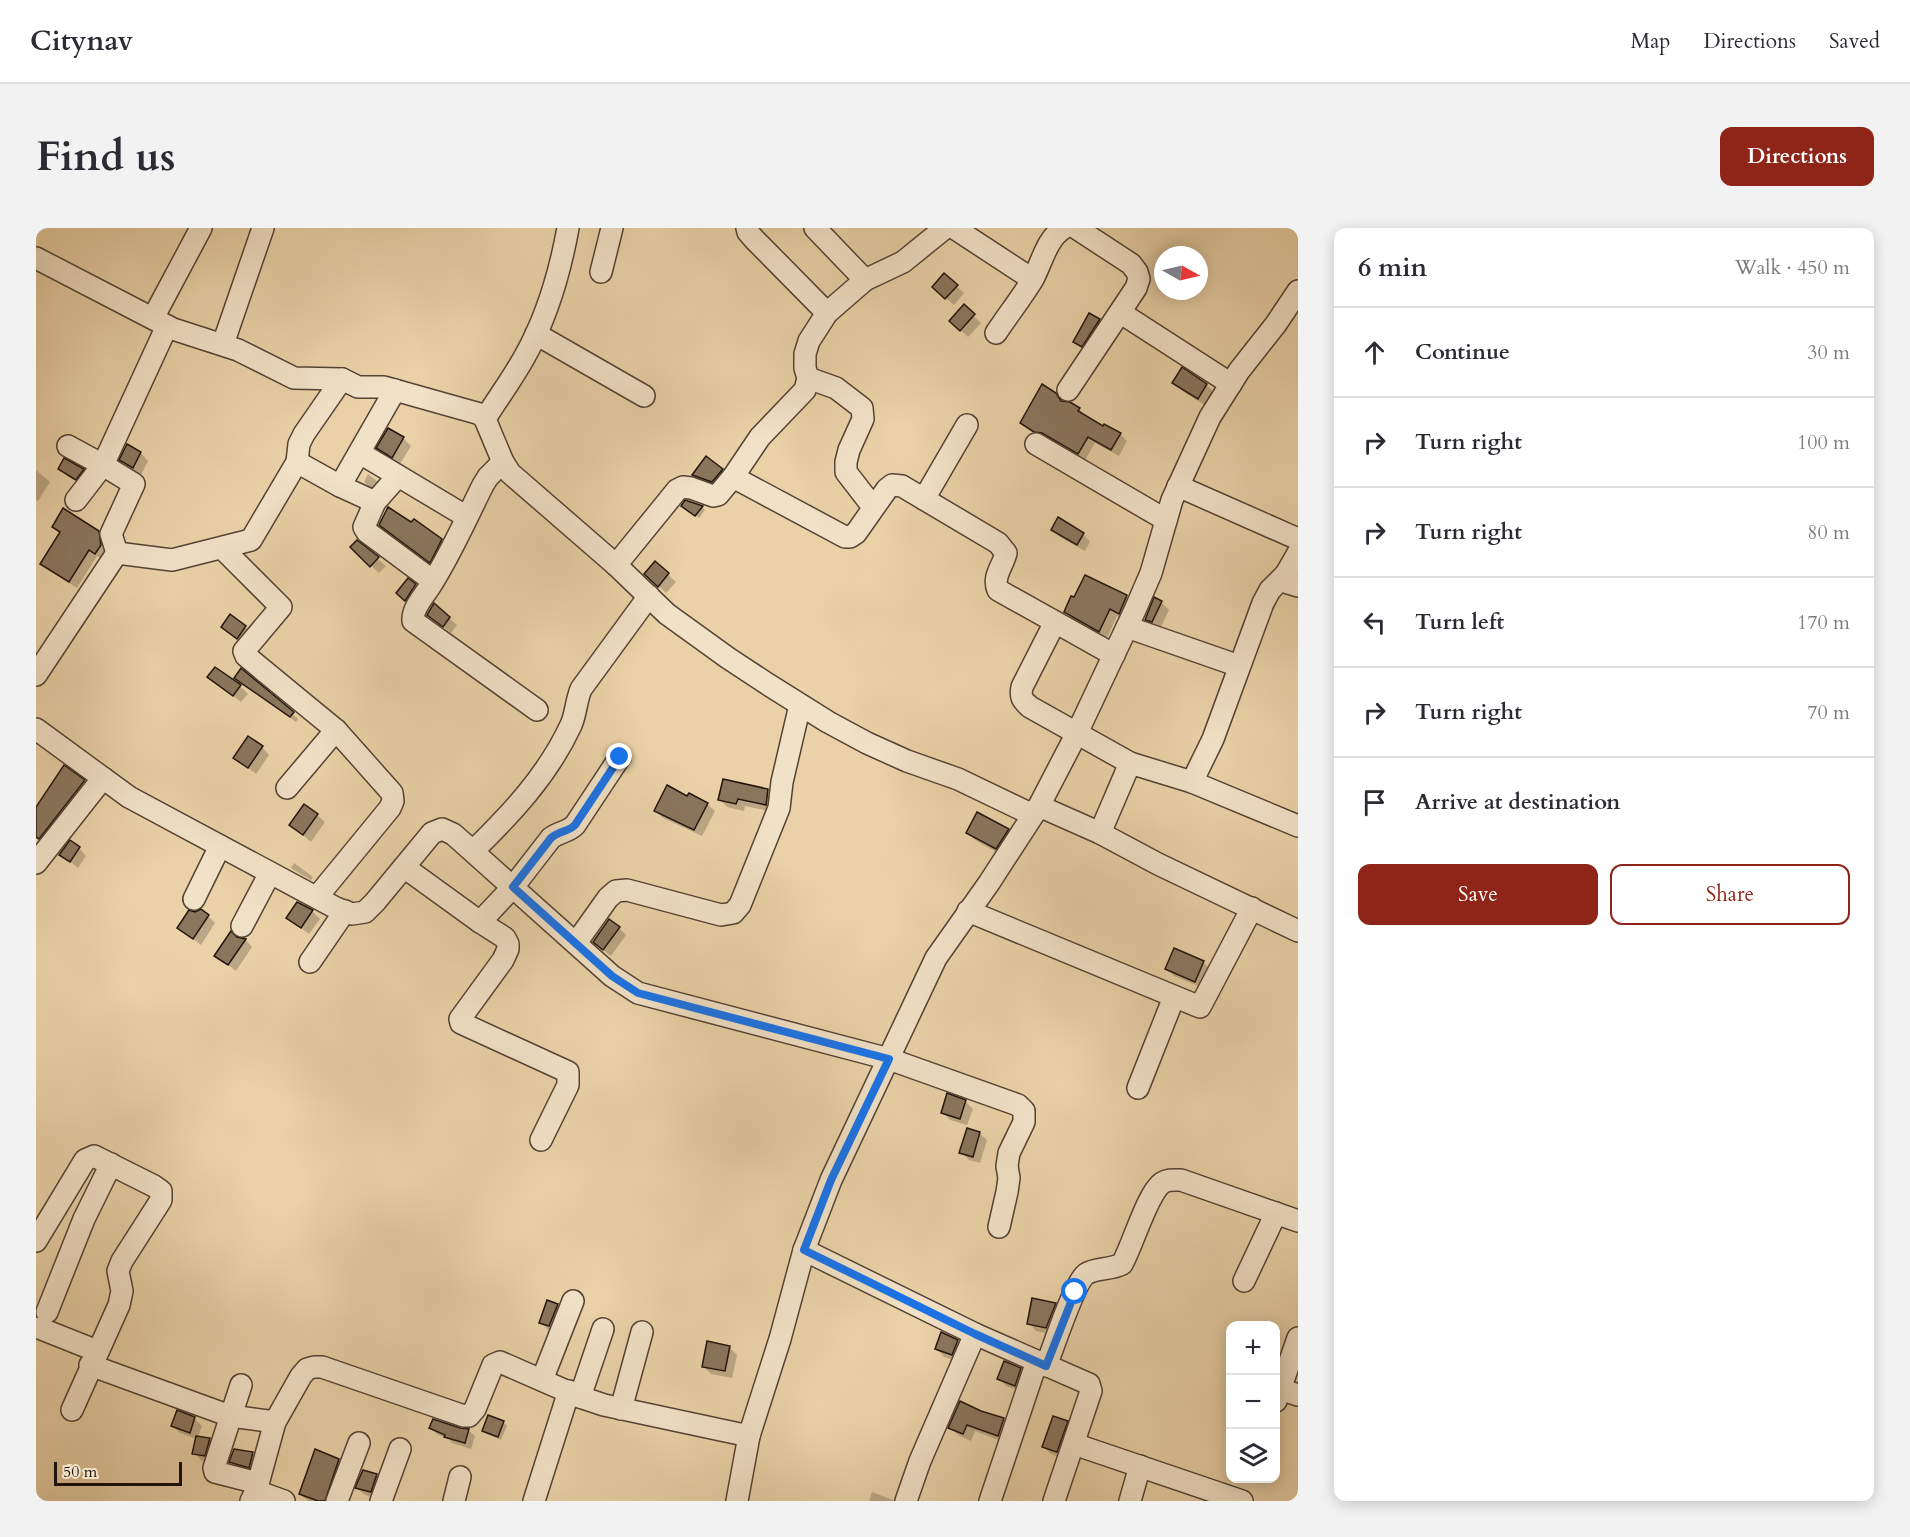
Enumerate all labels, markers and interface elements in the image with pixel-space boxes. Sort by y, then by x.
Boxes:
text: Citynav [30,22,133,60]
text: Map [1630,27,1670,56]
text: Directions [1703,27,1796,56]
text: Saved [1829,27,1880,56]
button: Directions [1720,127,1874,186]
text: Find us [36,128,176,185]
north arrow [1154,246,1208,300]
text: 6 min [1358,250,1427,285]
text: Walk · 450 m [1735,254,1850,281]
icon: ahead [1358,336,1391,369]
text: Continue [1415,337,1510,367]
text: 30 m [1807,339,1850,366]
icon: right [1358,426,1391,459]
text: Turn right [1415,427,1522,457]
text: 100 m [1797,429,1850,456]
icon: right [1358,516,1391,549]
text: Turn right [1415,517,1522,547]
text: 80 m [1807,519,1850,546]
icon: left [1358,606,1391,639]
text: Turn left [1415,607,1504,637]
text: 170 m [1797,609,1850,636]
icon: right [1358,696,1391,729]
text: Turn right [1415,697,1522,727]
text: 70 m [1807,699,1850,726]
route end [606,743,632,769]
icon: arrive [1358,786,1391,819]
text: Arrive at destination [1415,787,1620,817]
button: Save [1358,864,1598,925]
button: Share [1610,864,1850,925]
route start [1061,1278,1087,1304]
map controls [1226,1321,1280,1483]
button: + [1226,1321,1280,1375]
button: − [1226,1375,1280,1429]
button: layers [1226,1429,1280,1483]
scale bar [54,1459,182,1486]
text: 50 m [63,1461,97,1483]

